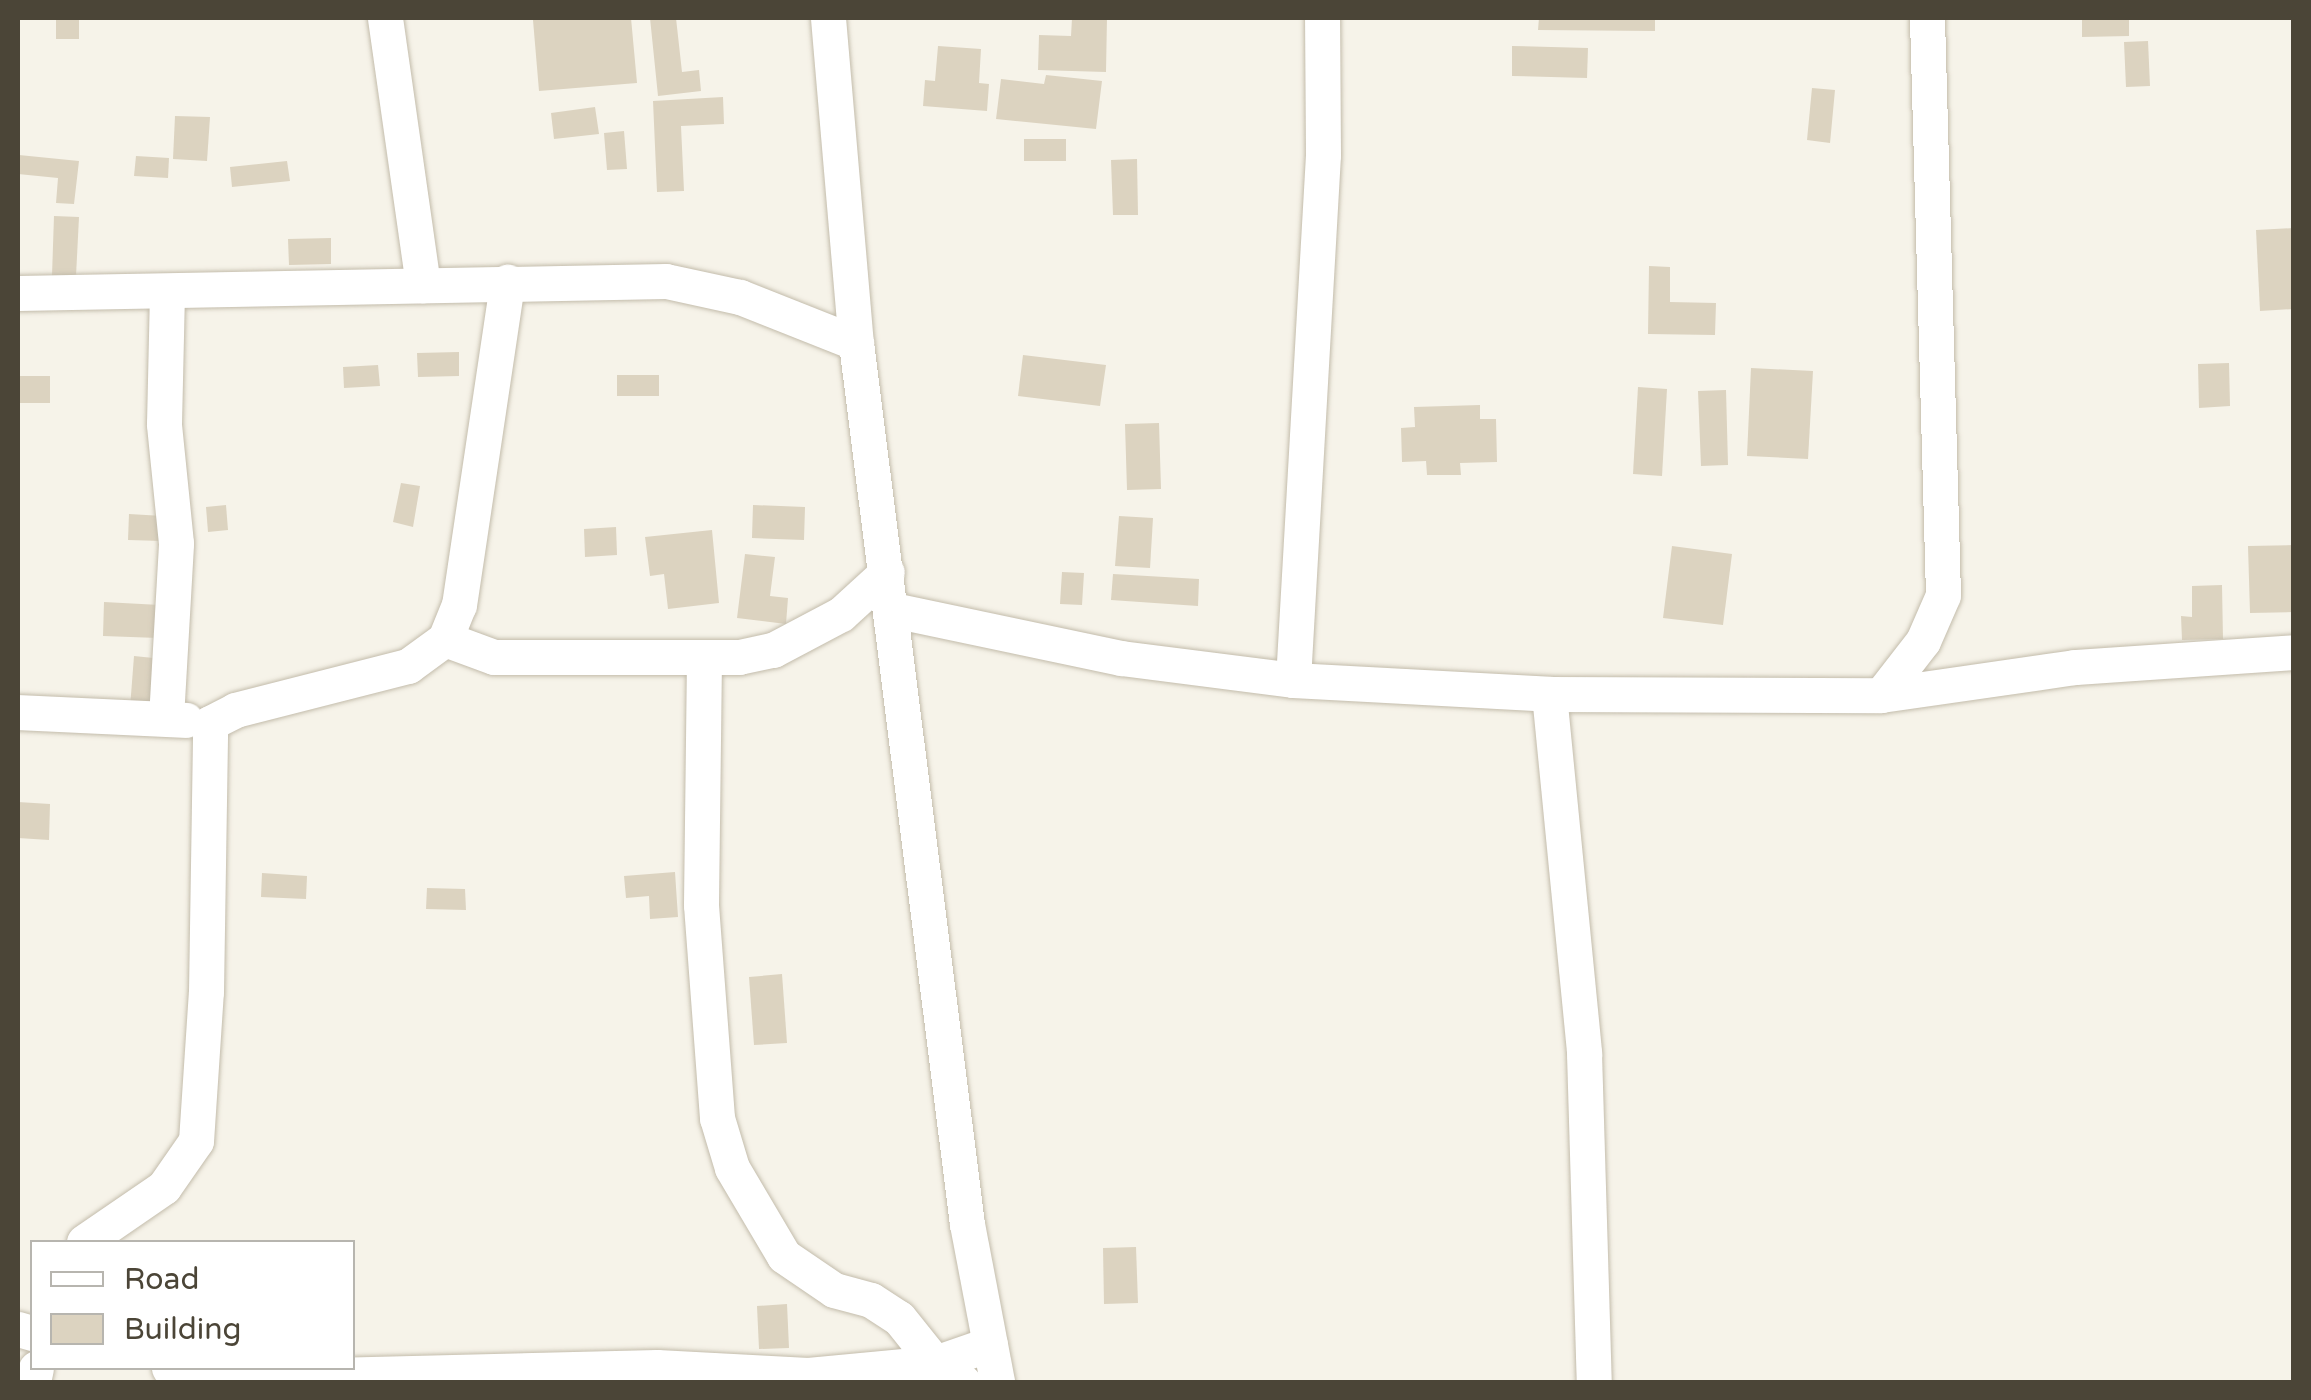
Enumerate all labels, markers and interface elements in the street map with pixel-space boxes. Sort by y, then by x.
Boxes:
legend [30,1240,355,1370]
text: Road [124,1261,199,1298]
text: Building [124,1311,241,1348]

